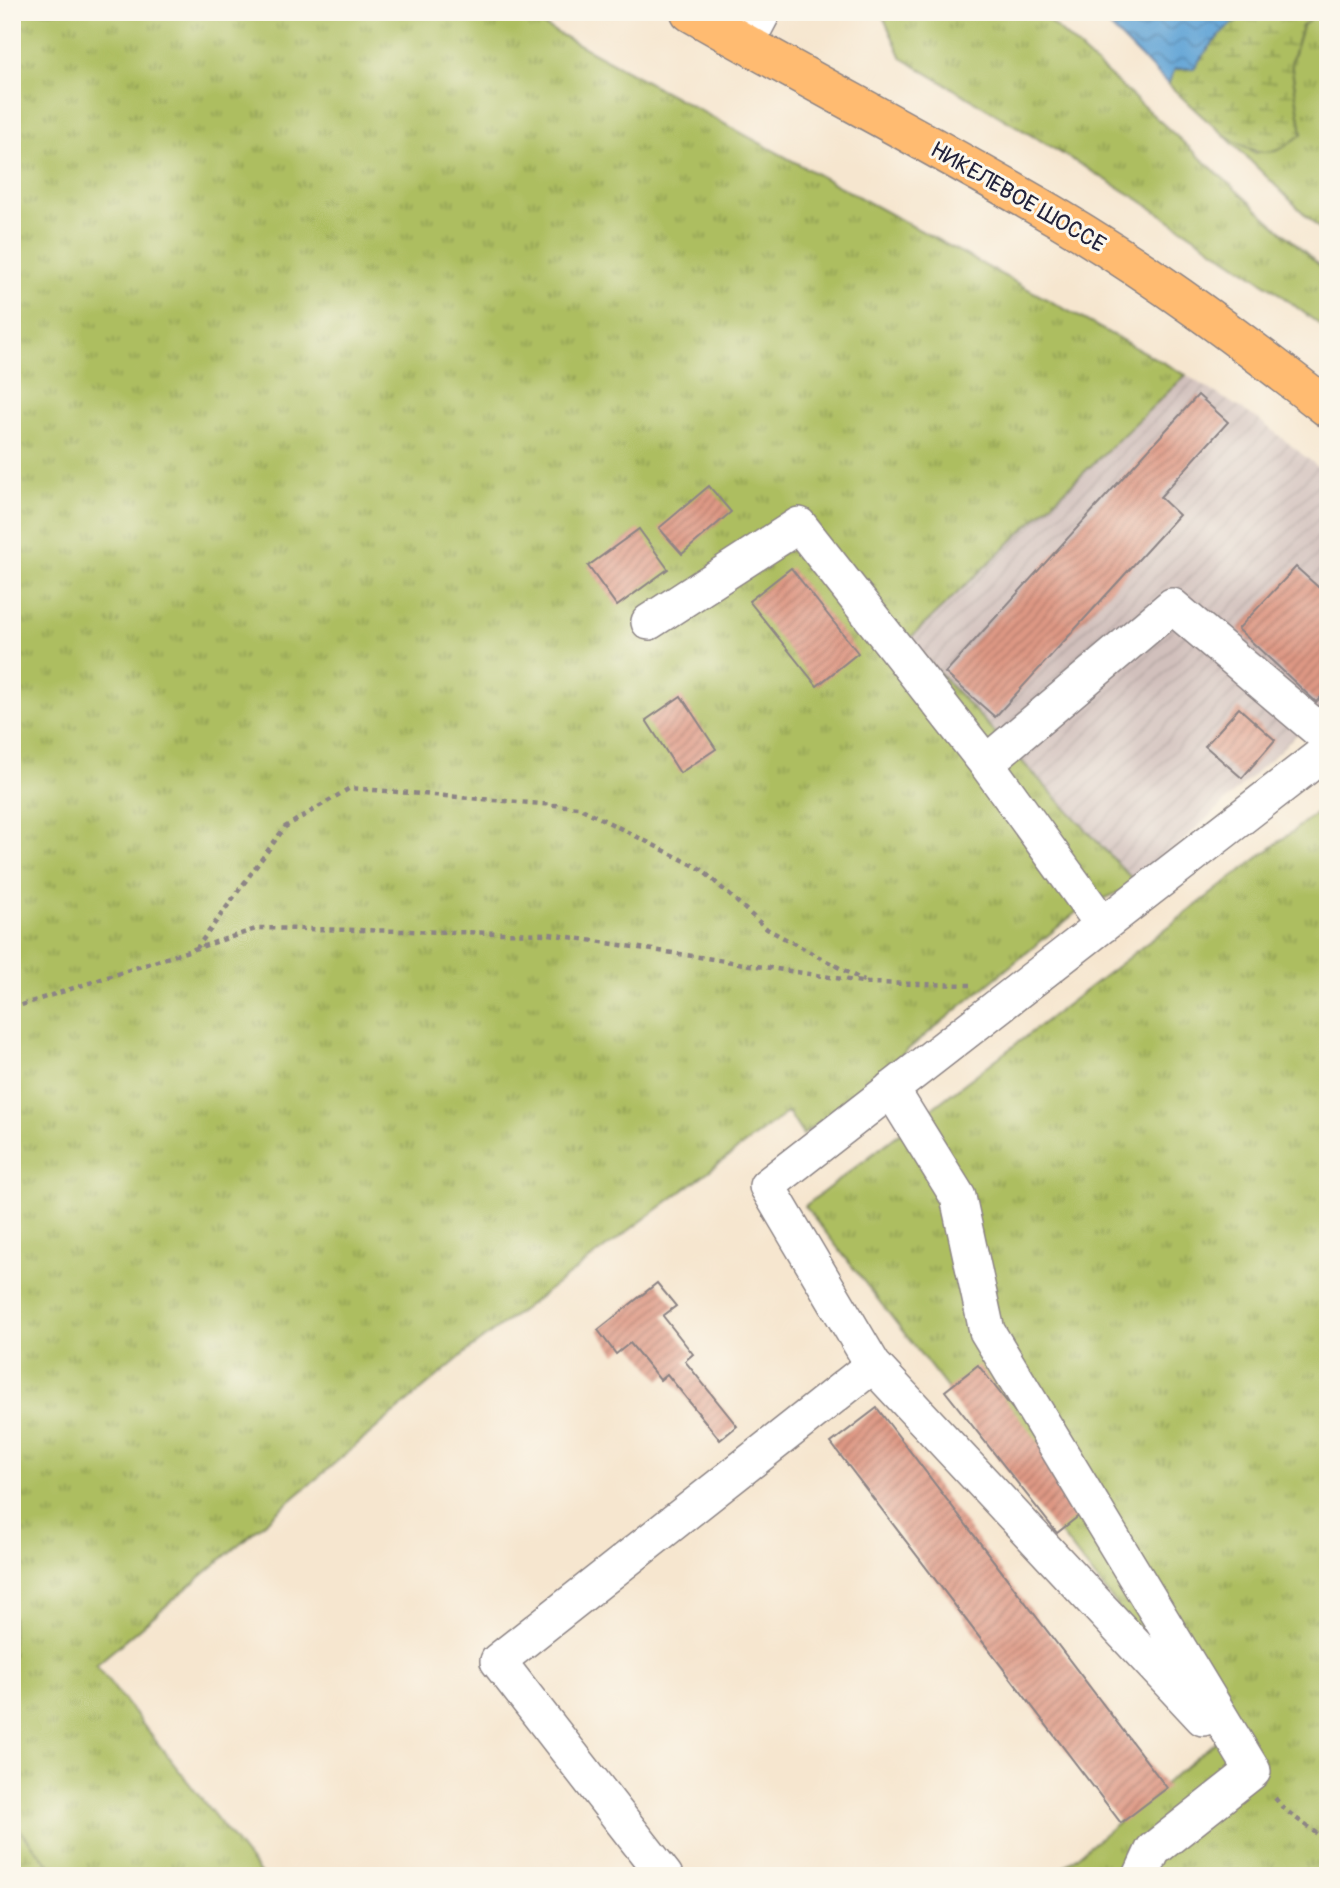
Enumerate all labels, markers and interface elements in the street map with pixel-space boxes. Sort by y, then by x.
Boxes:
street label: НИКЕЛЕВОЕ ШОССЕ [925,135,1111,259]

